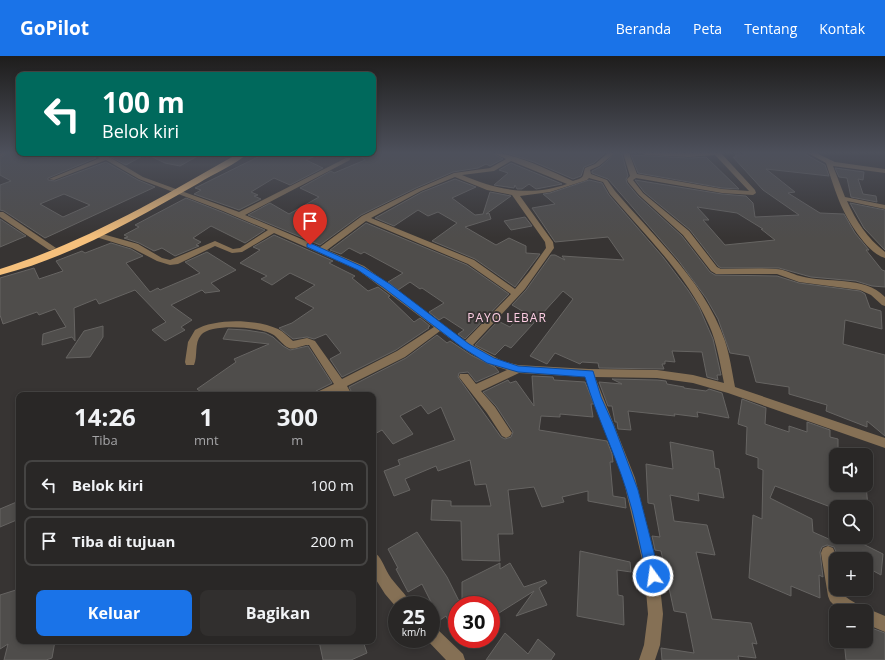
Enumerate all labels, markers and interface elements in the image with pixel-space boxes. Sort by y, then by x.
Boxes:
text: GoPilot [20,15,89,41]
text: Beranda [616,19,671,38]
text: Peta [693,19,722,38]
text: Tentang [744,19,797,38]
text: Kontak [819,19,865,38]
text: 100 m [102,83,185,121]
icon: left [36,88,88,140]
text: Belok kiri [102,119,179,143]
pin [293,204,327,245]
icon: arrive [299,210,321,232]
district label: PAYO LEBAR [467,309,547,326]
text: 14:26 [74,400,136,433]
text: 1 [199,400,213,433]
text: 300 [277,400,318,433]
text: Tiba [92,431,118,449]
text: mnt [194,431,219,449]
text: m [291,431,303,449]
map controls [829,448,873,648]
button: sound [829,448,873,492]
icon: left [38,474,60,496]
text: Belok kiri [72,475,143,495]
text: 100 m [310,475,354,495]
button: search [829,500,873,544]
icon: arrive [38,530,60,552]
text: Tiba di tujuan [72,531,175,551]
text: 200 m [310,531,354,551]
button: + [829,552,873,596]
position arrow [632,555,674,597]
button: Keluar [36,590,192,636]
button: Bagikan [200,590,356,636]
speed limit sign: 30 [448,596,500,648]
text: 25 [403,603,425,630]
button: − [829,604,873,648]
text: km/h [402,625,426,639]

